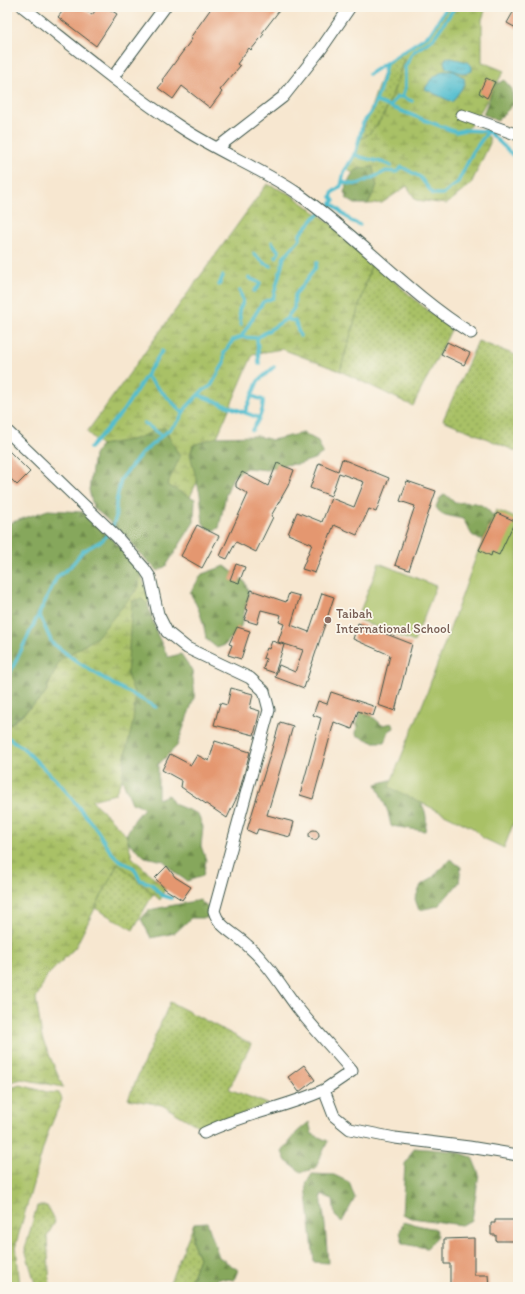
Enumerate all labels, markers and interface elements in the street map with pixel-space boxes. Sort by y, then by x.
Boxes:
place label: Taibah International School [336,606,451,636]
marker: Taibah International School [323,615,333,625]

